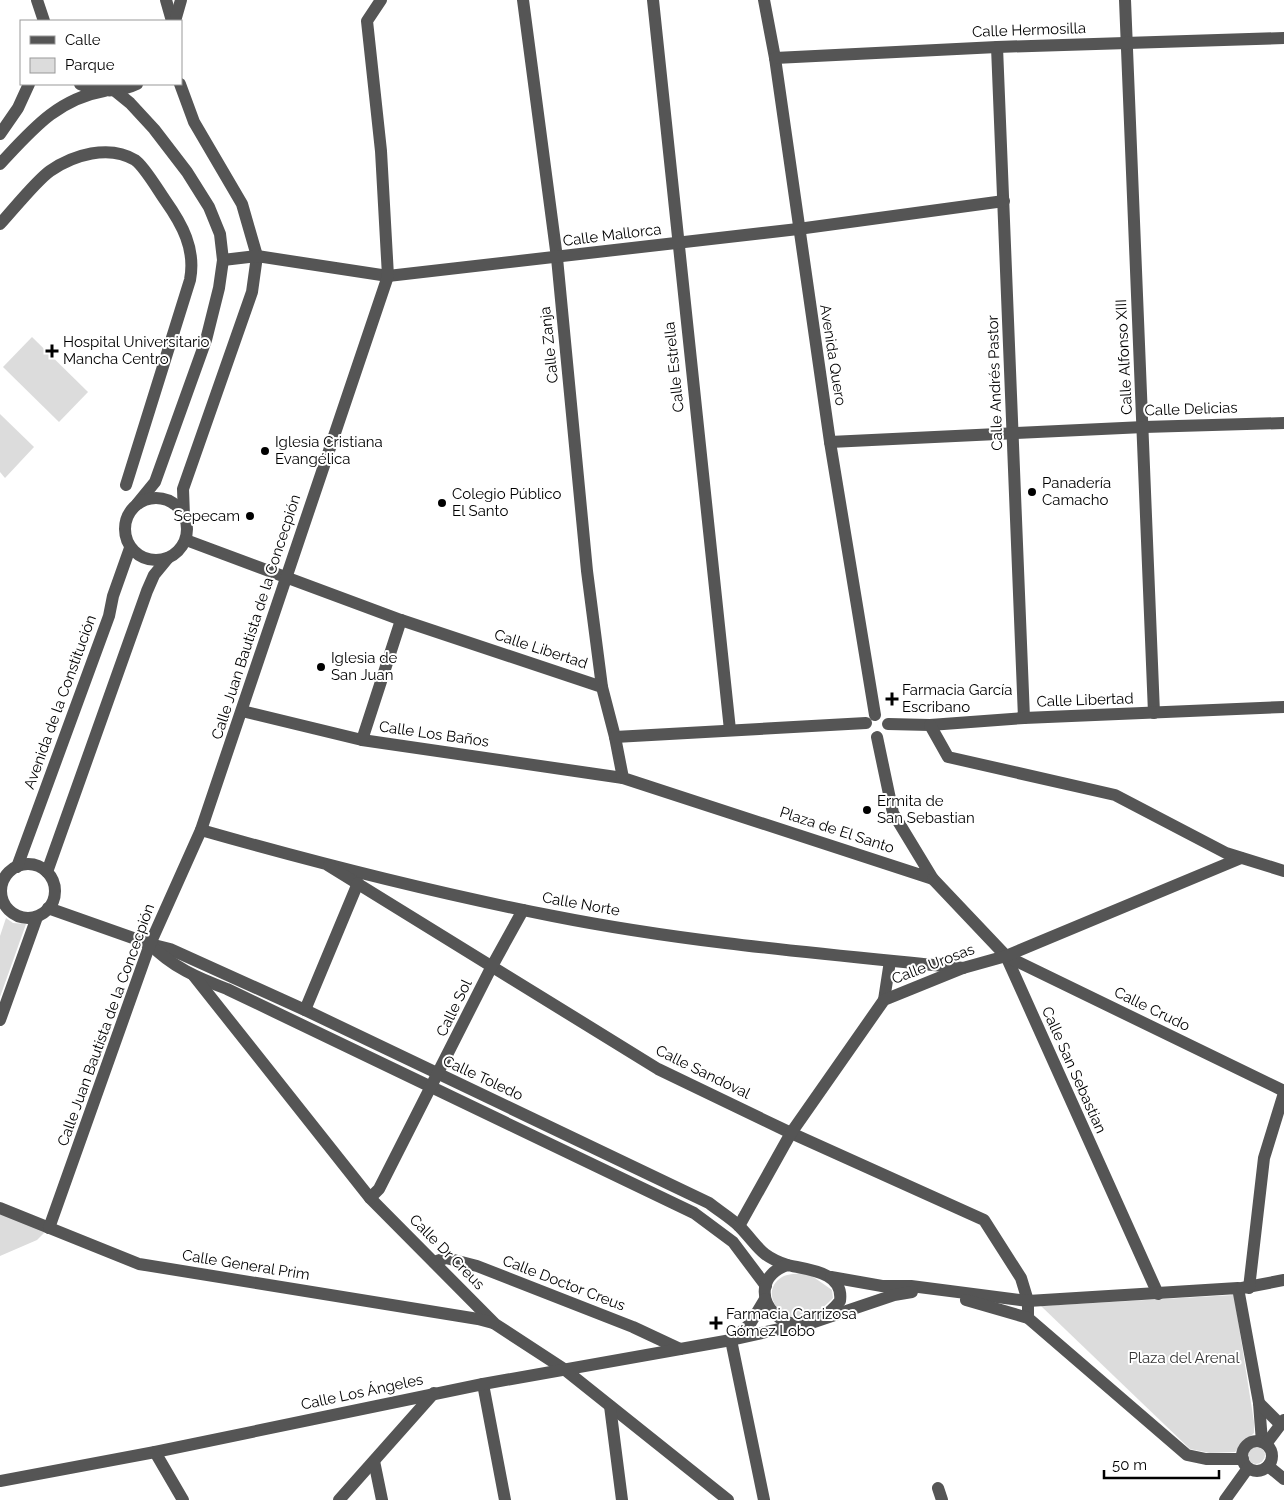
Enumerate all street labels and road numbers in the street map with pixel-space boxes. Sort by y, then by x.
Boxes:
street label: Calle Hermosilla [972,19,1086,41]
street label: Calle Mallorca [562,220,662,250]
street label: Calle Alfonso XIII [1112,299,1136,415]
street label: Avenida Quero [816,303,850,407]
street label: Calle Zanja [536,306,562,384]
street label: Calle Andrés Pastor [984,314,1006,451]
street label: Calle Estrella [660,321,688,413]
street label: Calle Delicias [1144,398,1238,420]
street label: Calle Juan Bautista de la Concecpión [208,492,304,742]
street label: Avenida de la Constitución [20,612,100,792]
street label: Calle Libertad [492,625,590,673]
street label: Calle Libertad [1036,689,1134,711]
street label: Calle Los Baños [378,717,490,751]
street label: Plaza de El Santo [777,803,897,857]
street label: Calle Norte [541,888,621,920]
street label: Calle Juan Bautista de la Concecpión [54,901,158,1149]
street label: Calle Urosas [889,940,977,988]
street label: Calle Sol [432,976,476,1040]
street label: Calle Crudo [1111,983,1193,1035]
street label: Calle San Sebastian [1038,1004,1110,1136]
street label: Calle Sandoval [653,1041,754,1103]
street label: Calle Toledo [440,1052,526,1104]
street label: Calle Dr Creus [406,1211,488,1293]
street label: Calle General Prim [181,1246,311,1284]
street label: Calle Doctor Creus [500,1251,628,1315]
street label: Calle Los Ángeles [299,1370,425,1414]

